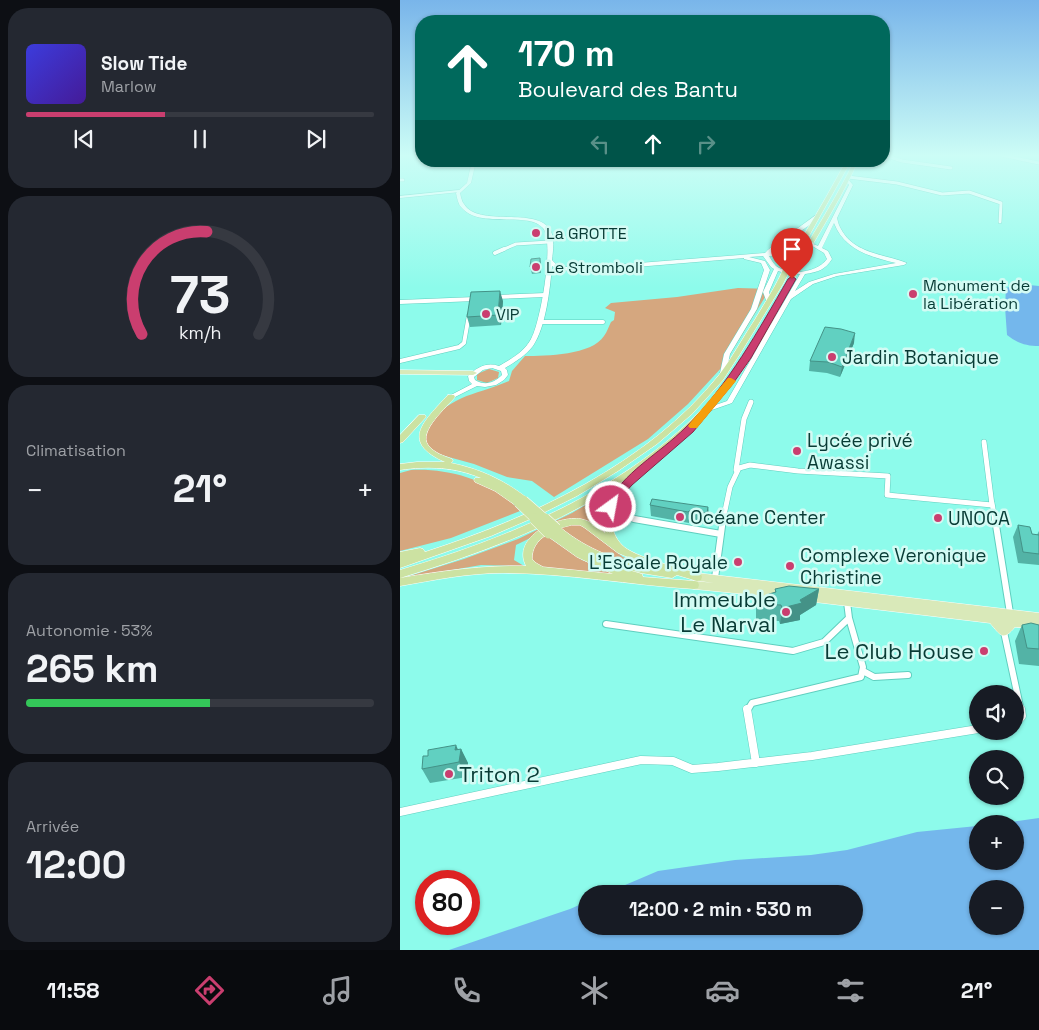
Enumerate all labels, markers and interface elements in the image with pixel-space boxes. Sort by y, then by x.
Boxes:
text: 170 m [518,32,615,76]
icon: ahead [435,35,500,100]
text: Slow Tide [101,51,187,76]
text: Boulevard des Bantu [518,75,738,103]
text: Marlow [101,76,157,97]
icon: previous [70,125,98,153]
icon: pause [186,125,214,153]
icon: next [302,125,330,153]
icon: left [586,130,614,158]
icon: ahead [639,130,667,158]
icon: right [692,130,720,158]
place label: La GROTTE [546,223,627,244]
marker: La GROTTE [530,227,542,239]
pin [771,228,813,279]
icon: arrive [778,235,806,263]
place label: Le Stromboli [546,257,643,278]
marker: Le Stromboli [530,261,542,273]
text: 73 [170,262,230,328]
place label: Monument de la Libération [923,275,1030,314]
marker: Monument de la Libération [907,288,919,300]
place label: VIP [496,304,520,325]
marker: VIP [480,308,492,320]
text: km/h [179,321,221,344]
place label: Jardin Botanique [842,345,999,370]
marker: Jardin Botanique [826,351,838,363]
place label: Lycée privé Awassi [807,428,913,475]
text: Climatisation [26,440,126,461]
marker: Lycée privé Awassi [791,445,803,457]
text: 21° [173,465,227,513]
text: − [26,472,43,508]
text: + [357,472,374,508]
position arrow [584,480,636,532]
place label: Océane Center [690,505,826,530]
place label: UNOCA [948,506,1010,531]
marker: Océane Center [674,511,686,523]
marker: UNOCA [932,512,944,524]
place label: Complexe Veronique Christine [800,543,987,590]
place label: L'Escale Royale [589,550,728,575]
marker: L'Escale Royale [732,556,744,568]
marker: Complexe Veronique Christine [784,560,796,572]
place label: Immeuble Le Narval [674,585,776,638]
marker: Immeuble Le Narval [780,606,792,618]
text: Autonomie · 53% [26,620,153,641]
place label: Le Club House [824,637,974,665]
text: 265 km [26,645,158,693]
marker: Le Club House [978,645,990,657]
map controls [969,685,1024,935]
button: sound [969,685,1024,740]
button: search [969,750,1024,805]
place label: Triton 2 [459,760,540,788]
marker: Triton 2 [443,768,455,780]
button: + [969,815,1024,870]
text: Arrivée [26,816,79,837]
text: 12:00 [26,841,126,889]
speed limit sign: 80 [415,870,480,935]
button: − [969,880,1024,935]
text: 12:00 · 2 min · 530 m [629,897,812,922]
icon: directions [192,973,227,1008]
icon: music [320,973,355,1008]
icon: phone [449,973,484,1008]
icon: climate [577,973,612,1008]
icon: car [705,973,740,1008]
icon: filters [833,973,868,1008]
text: 11:58 [47,976,99,1004]
text: 21° [961,976,992,1004]

